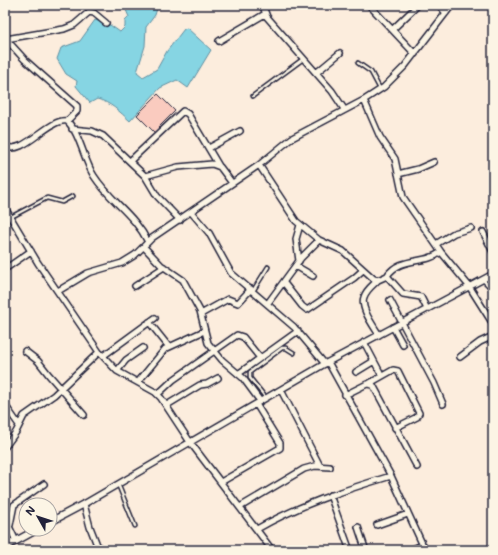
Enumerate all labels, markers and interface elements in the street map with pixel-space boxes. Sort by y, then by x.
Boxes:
north arrow [18,497,58,537]
text: N [21,502,38,518]

